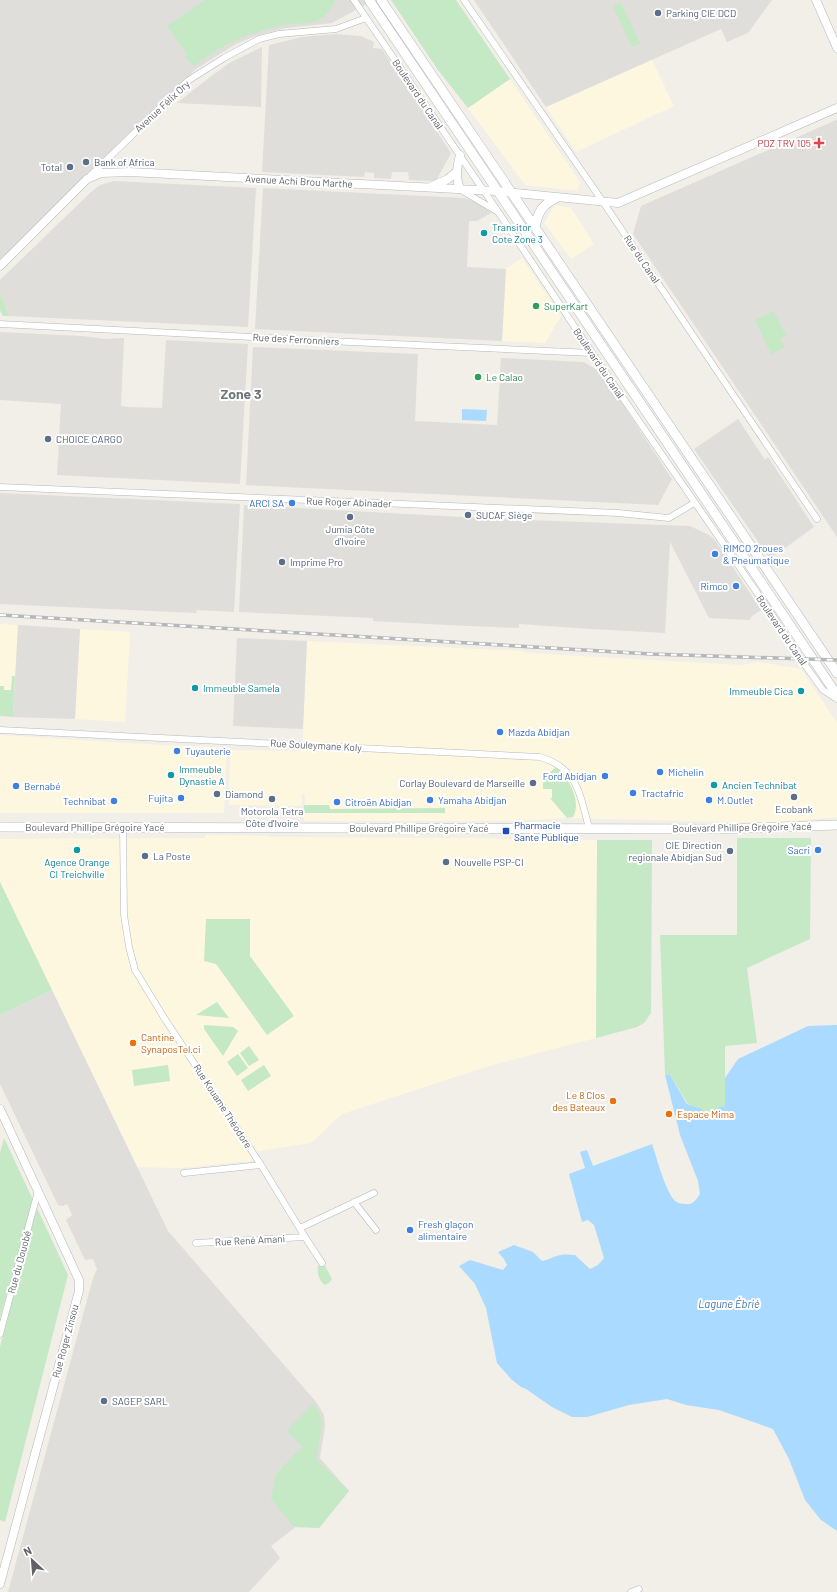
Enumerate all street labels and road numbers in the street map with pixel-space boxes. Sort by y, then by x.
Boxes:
street label: Boulevard du Canal [390,57,446,131]
street label: Avenue Félix Ory [132,77,192,135]
street label: Avenue Achi Brou Marthe [245,172,353,190]
street label: Rue du Canal [621,233,663,285]
street label: Boulevard du Canal [571,326,627,400]
street label: Rue des Ferronniers [252,331,340,347]
street label: Rue Roger Abinader [306,495,392,510]
street label: Boulevard du Canal [754,593,810,667]
street label: Rue Souleymane Koly [270,737,363,753]
street label: Boulevard Phillipe Grégoire Yacé [672,820,812,834]
street label: Boulevard Phillipe Grégoire Yacé [25,821,165,833]
street label: Boulevard Phillipe Grégoire Yacé [349,822,489,834]
street label: Rue Kouame Théodore [191,1062,255,1150]
street label: Rue du Douobé [5,1229,33,1295]
street label: Rue René Amani [215,1232,285,1248]
street label: Rue Roger Zinsou [49,1303,81,1379]

